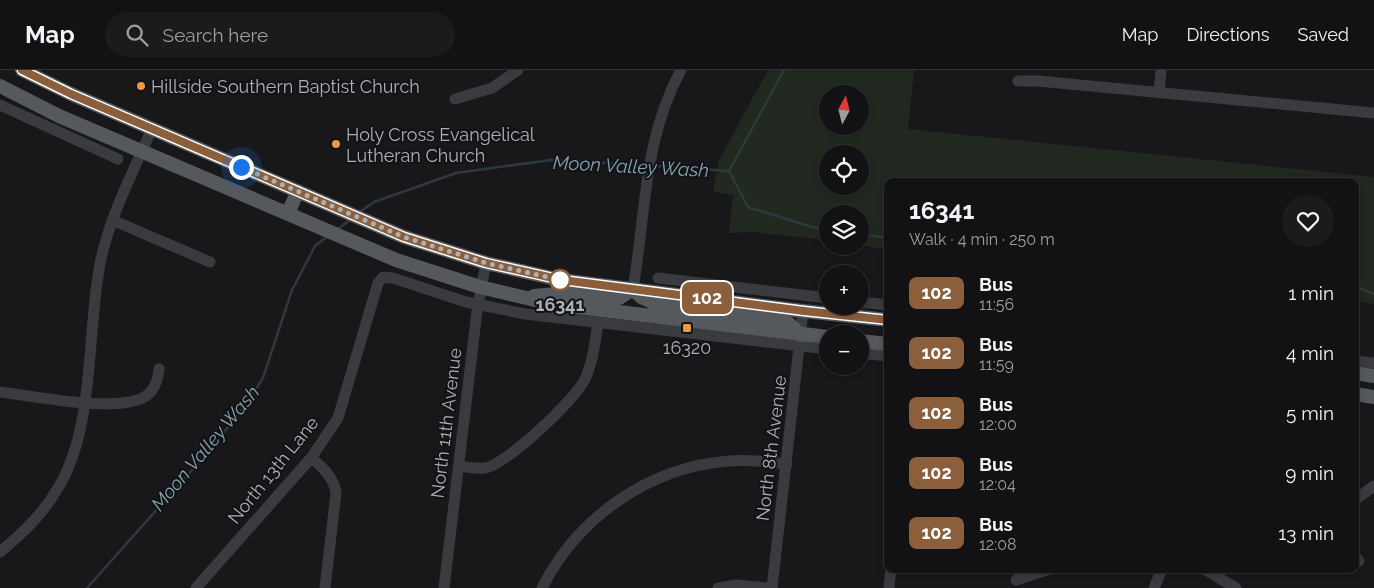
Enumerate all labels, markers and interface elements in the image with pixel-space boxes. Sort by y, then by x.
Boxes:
search box [105,12,455,57]
text: Map [25,20,75,49]
icon: search [123,21,151,49]
text: Search here [163,24,268,46]
text: Map [1122,24,1158,45]
text: Directions [1186,24,1270,45]
text: Saved [1298,24,1349,45]
place label: Hillside Southern Baptist Church [151,76,420,97]
marker: Hillside Southern Baptist Church [135,80,147,92]
north arrow [819,85,869,135]
map controls [819,85,869,375]
place label: Holy Cross Evangelical Lutheran Church [346,124,535,166]
marker: Holy Cross Evangelical Lutheran Church [330,138,342,150]
button: locate [819,145,869,195]
water label: Moon Valley Wash [552,151,710,181]
your location [229,155,254,180]
button: heart [1282,195,1334,247]
text: 16341 [909,196,974,225]
button: layers [819,205,869,255]
text: Walk · 4 min · 250 m [909,230,1055,249]
button: + [819,265,869,315]
marker: 16341 [549,269,571,291]
text: Bus [979,273,1013,295]
line badge: 102 [678,282,736,314]
text: 102 [921,282,952,303]
text: 1 min [1288,282,1334,304]
text: 102 [692,287,722,308]
place label: 16341 [536,294,585,315]
text: 11:56 [979,295,1014,314]
marker: 16320 [681,322,693,334]
button: − [819,325,869,375]
text: Bus [979,333,1013,355]
place label: 16320 [663,337,711,358]
text: 102 [921,342,952,363]
text: 4 min [1286,342,1334,364]
street label: North 11th Avenue [426,346,466,499]
text: 11:59 [979,355,1014,374]
street label: North 8th Avenue [752,374,790,522]
water label: Moon Valley Wash [146,381,264,515]
text: Bus [979,393,1013,415]
text: 102 [921,402,952,423]
text: 5 min [1286,402,1334,424]
street label: North 13th Lane [223,412,323,528]
text: 12:00 [979,415,1017,434]
text: Bus [979,453,1013,475]
text: 102 [921,462,952,483]
text: 9 min [1285,462,1334,484]
text: 12:04 [979,475,1016,494]
text: Bus [979,513,1013,535]
text: 102 [921,522,952,543]
text: 13 min [1278,522,1334,544]
text: 12:08 [979,535,1016,554]

